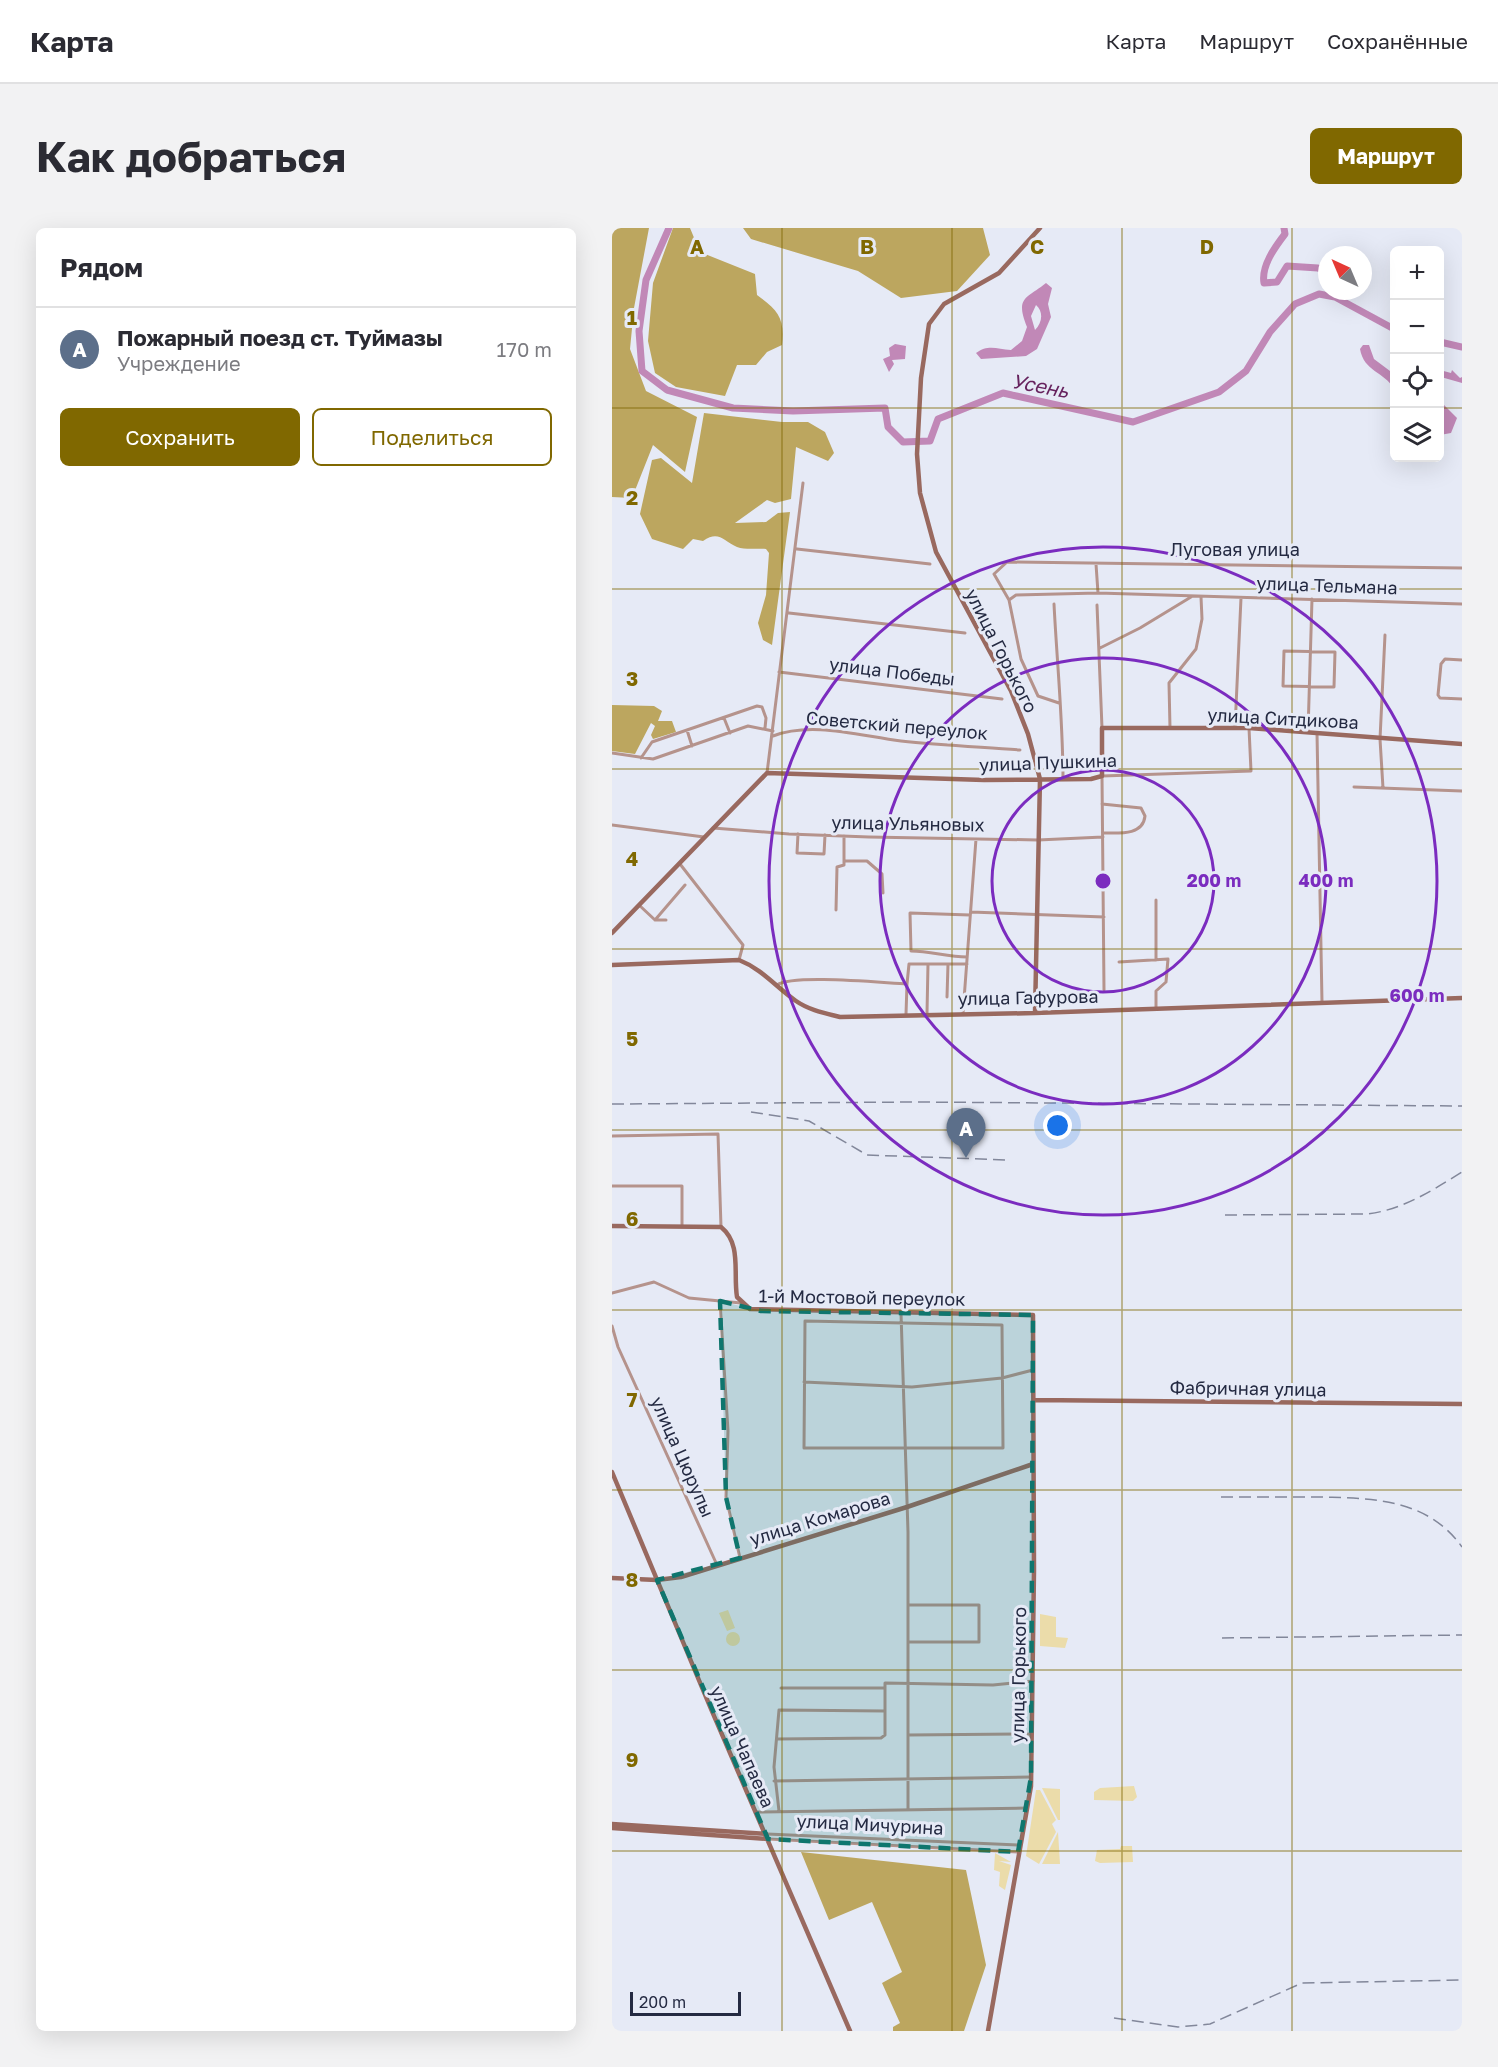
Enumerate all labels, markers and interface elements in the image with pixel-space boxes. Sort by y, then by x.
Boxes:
text: Карта [30,25,114,58]
text: Карта [1105,28,1166,54]
text: Маршрут [1199,28,1294,54]
text: Сохранённые [1327,28,1468,54]
button: Маршрут [1310,128,1462,184]
text: Как добраться [36,131,346,181]
text: A [690,234,704,258]
text: B [860,234,874,258]
text: C [1030,234,1044,258]
text: D [1200,234,1214,258]
north arrow [1318,246,1372,300]
map controls [1390,246,1444,462]
button: + [1390,246,1444,300]
text: Рядом [60,252,143,283]
button: − [1390,300,1444,354]
text: 1 [627,305,637,329]
text: Пожарный поезд ст. Туймазы [117,324,443,351]
text: A [72,337,87,361]
text: 170 m [497,337,552,361]
text: Учреждение [117,351,241,375]
button: locate [1390,354,1444,408]
water label: Усень [1010,368,1072,403]
button: Сохранить [60,408,300,466]
button: Поделиться [312,408,552,466]
button: layers [1390,408,1444,462]
text: 2 [626,485,638,509]
street label: Луговая улица [1170,538,1300,560]
street label: улица Тельмана [1256,572,1398,598]
street label: улица Горького [961,585,1043,716]
street label: улица Победы [828,652,956,690]
text: 3 [626,666,638,690]
street label: улица Ситдикова [1207,703,1359,733]
street label: Советский переулок [805,706,989,744]
street label: улица Пушкина [979,749,1117,775]
street label: улица Ульяновых [831,811,985,835]
text: 4 [626,846,638,870]
text: 200 m [1187,869,1241,891]
text: 400 m [1299,869,1353,891]
centre of rings [1093,871,1113,891]
text: 600 m [1389,984,1445,1006]
street label: улица Гафурова [957,985,1099,1009]
text: 5 [626,1026,638,1050]
pin: A [946,1108,986,1158]
your location [1043,1111,1072,1140]
text: 6 [626,1206,638,1230]
street label: 1-й Мостовой переулок [758,1284,966,1310]
street label: Фабричная улица [1169,1376,1327,1400]
text: 7 [627,1387,638,1411]
street label: улица Цюрупы [646,1393,719,1520]
street label: улица Комарова [747,1486,893,1550]
text: 8 [626,1567,638,1591]
street label: улица Горького [1006,1607,1030,1743]
street label: улица Чапаева [706,1682,780,1811]
text: 9 [626,1747,638,1771]
street label: улица Мичурина [796,1809,944,1839]
scale bar [630,1989,741,2016]
text: 200 m [639,1992,686,2012]

